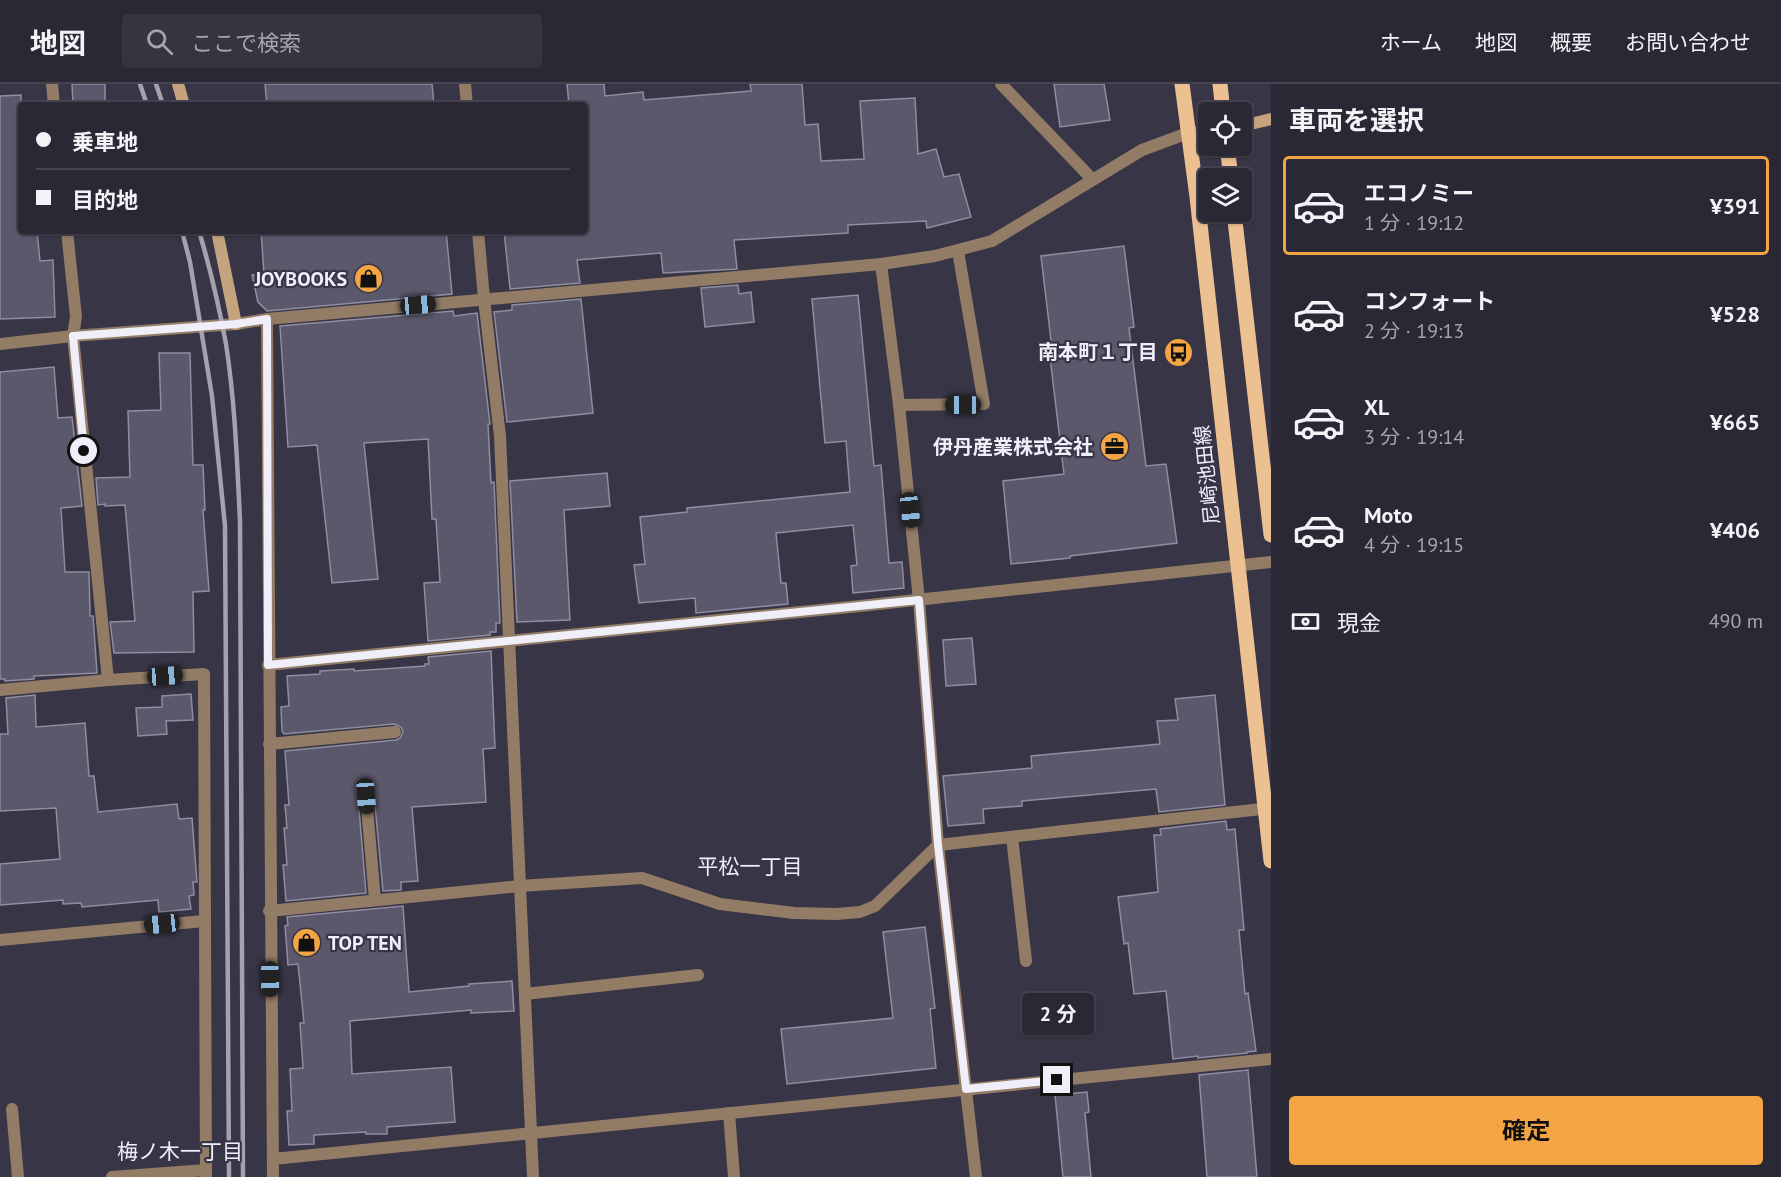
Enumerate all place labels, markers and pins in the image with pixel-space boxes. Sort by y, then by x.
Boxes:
shop icon: JOYBOOKS [352,263,384,295]
place label: JOYBOOKS [253,266,347,292]
bus stop icon: 南本町１丁目 [1163,336,1195,368]
place label: 南本町１丁目 [1038,339,1158,365]
office icon: 伊丹産業株式会社 [1098,431,1130,463]
place label: 伊丹産業株式会社 [933,434,1093,460]
shop icon: TOP TEN [291,927,323,959]
place label: TOP TEN [328,930,402,956]

